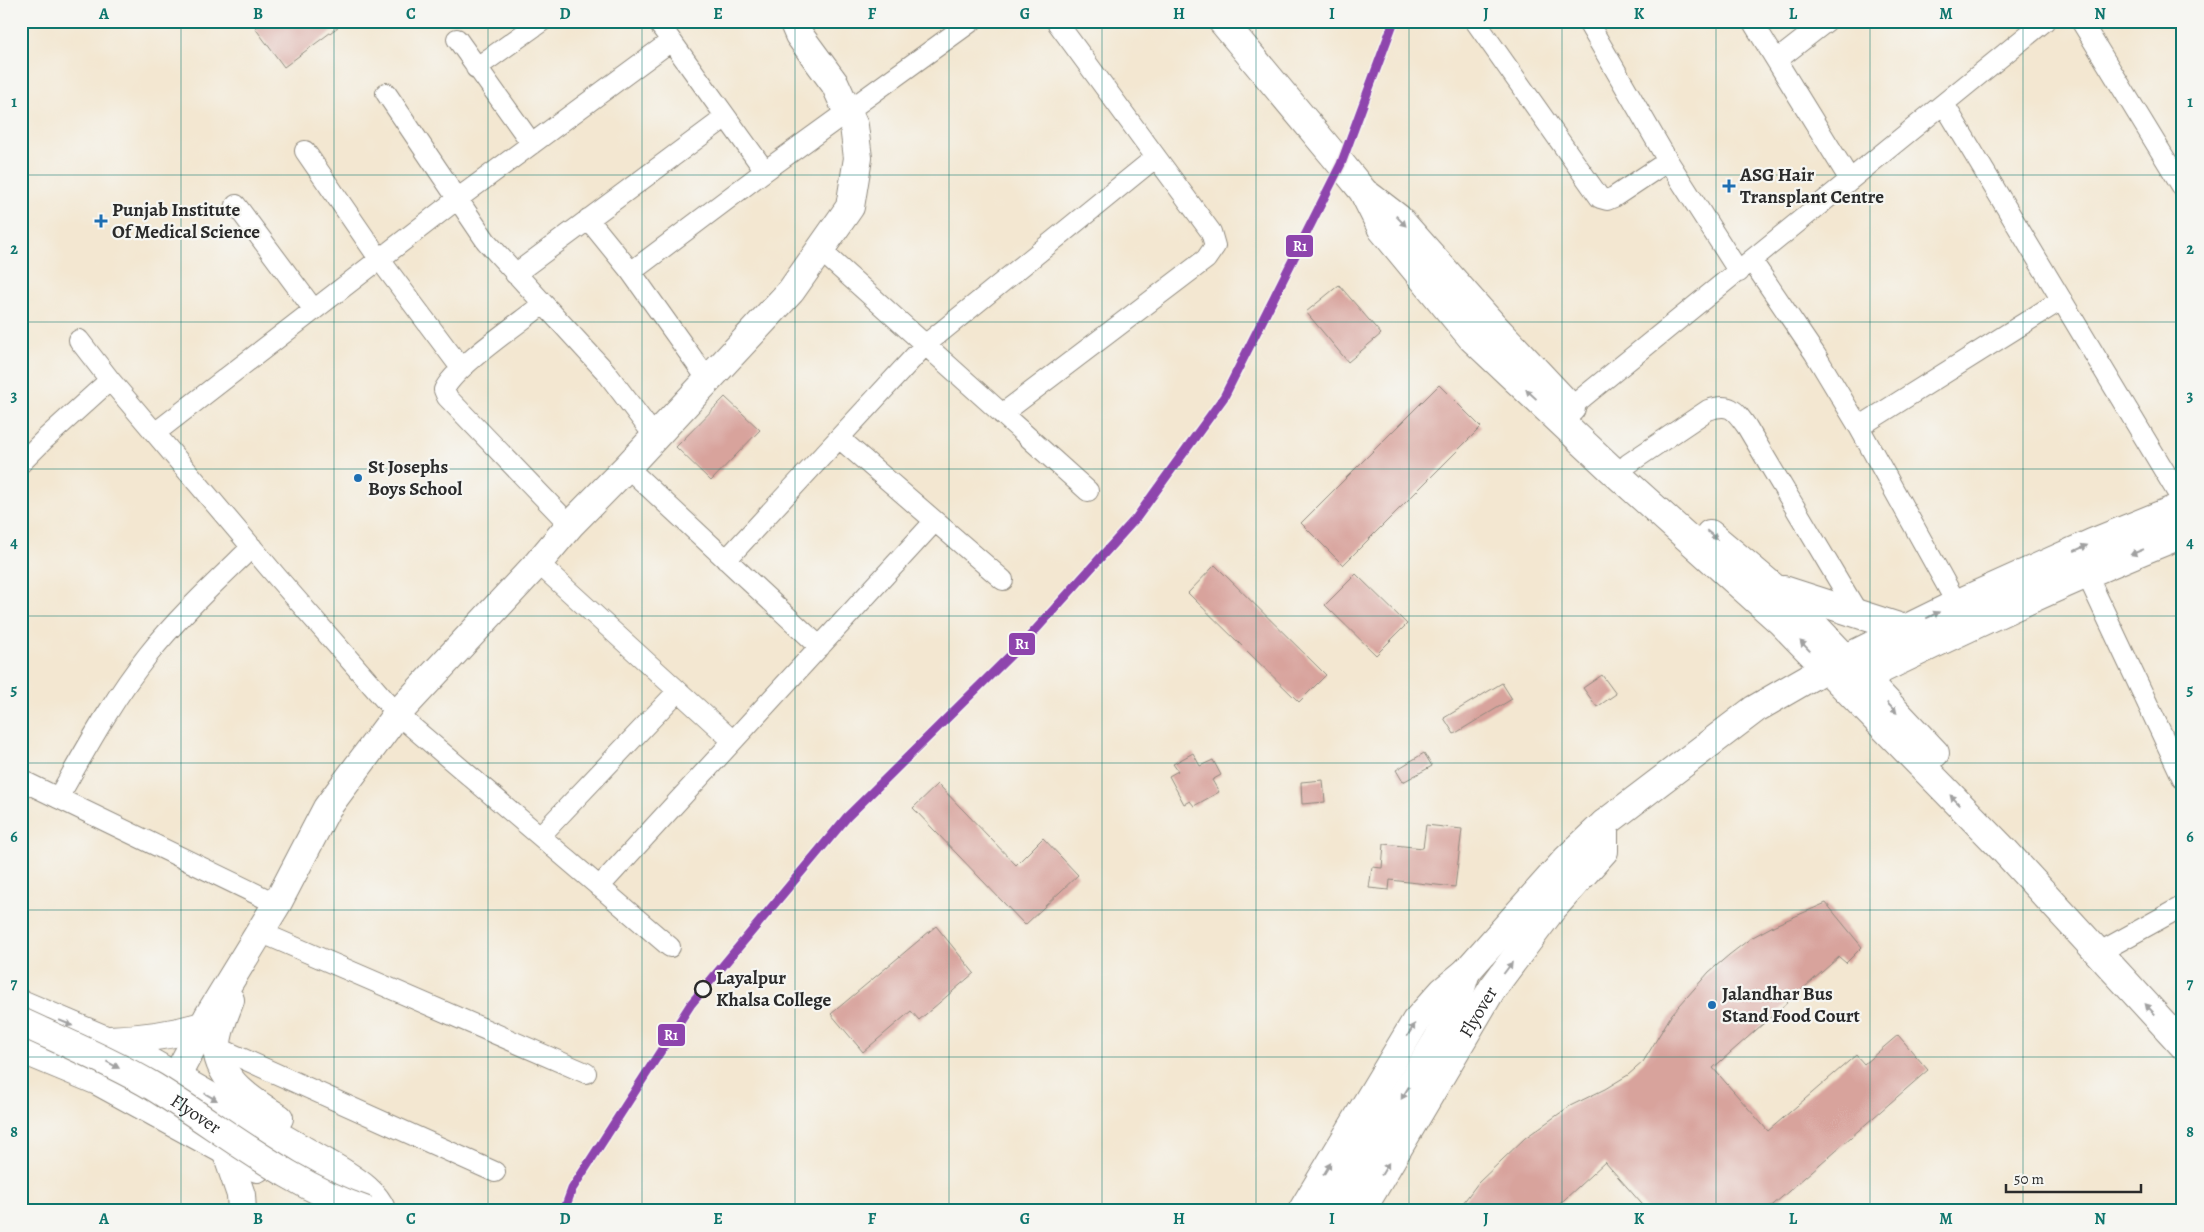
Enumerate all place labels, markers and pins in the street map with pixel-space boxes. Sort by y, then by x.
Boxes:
place label: ASG Hair Transplant Centre [1739,162,1884,210]
marker: ASG Hair Transplant Centre [1722,179,1736,193]
place label: Punjab Institute Of Medical Science [112,197,260,245]
marker: Punjab Institute Of Medical Science [94,214,108,228]
place label: St Josephs Boys School [368,454,462,502]
marker: St Josephs Boys School [352,472,364,484]
place label: Layalpur Khalsa College [716,965,832,1013]
marker: Layalpur Khalsa College [694,980,712,998]
place label: Jalandhar Bus Stand Food Court [1722,981,1861,1029]
marker: Jalandhar Bus Stand Food Court [1706,999,1718,1011]

